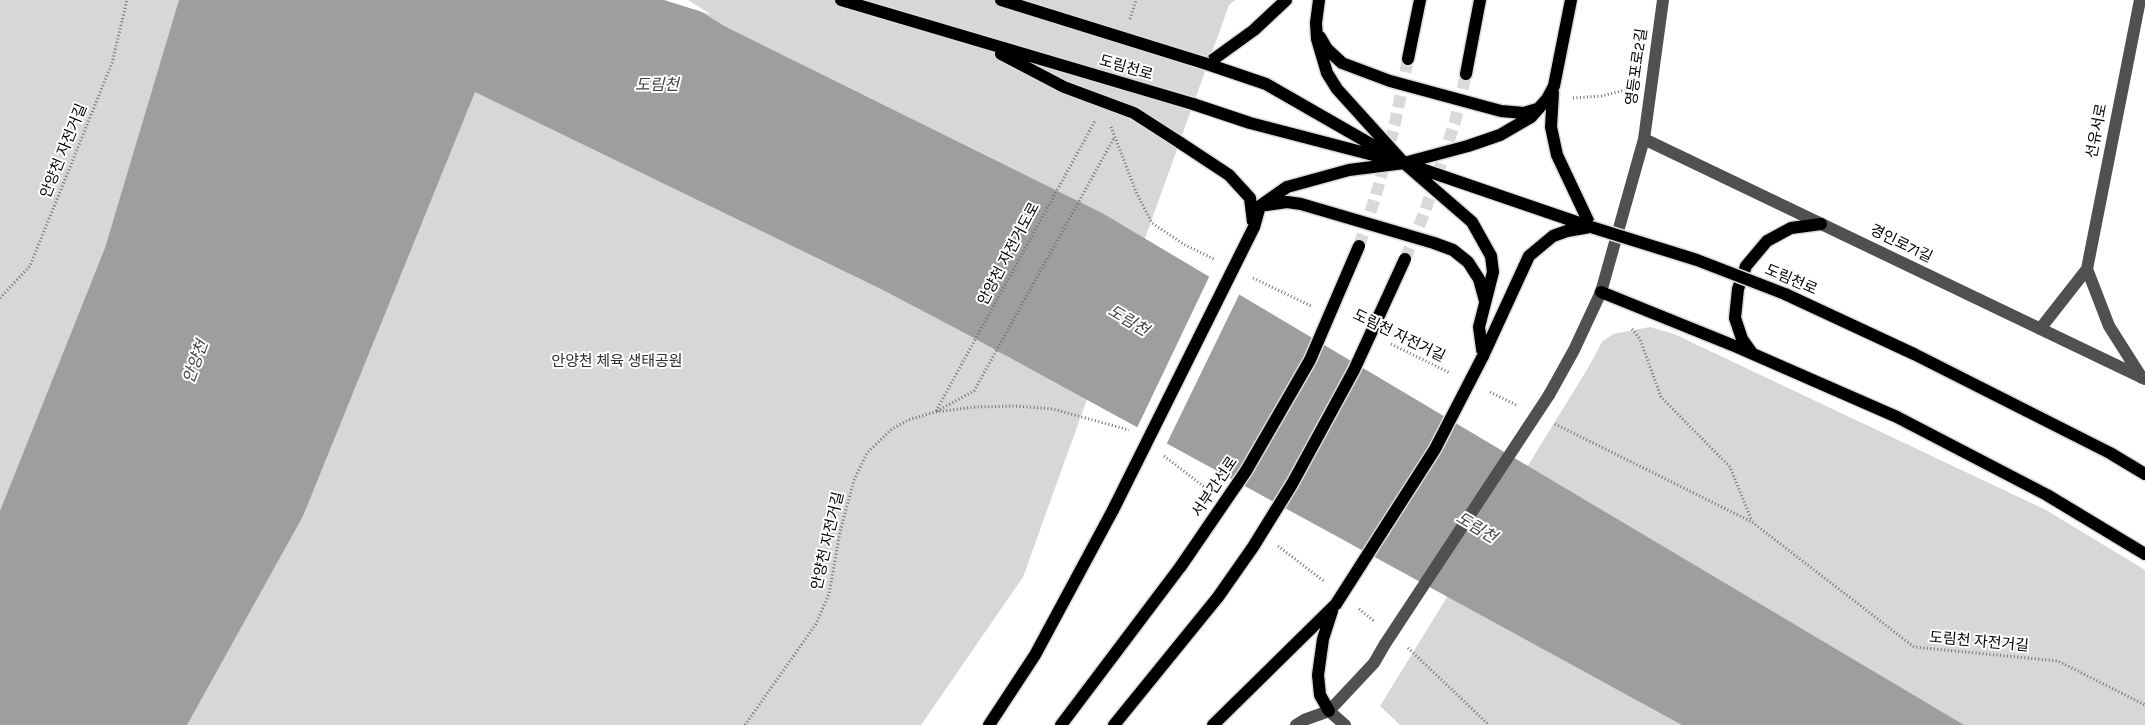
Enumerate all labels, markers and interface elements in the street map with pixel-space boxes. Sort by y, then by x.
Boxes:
street label: 영등포로2길 [1623,27,1651,107]
street label: 도림천로 [1097,52,1155,84]
water label: 도림천 [635,75,679,95]
street label: 안양천 자전거길 [37,101,91,201]
street label: 선유서로 [2083,102,2111,160]
street label: 안양천 자전거도로 [974,199,1044,309]
street label: 경인로71길 [1867,221,1935,267]
street label: 도림천로 [1762,261,1820,299]
water label: 도림천 [1104,301,1152,341]
street label: 도림천 자전거길 [1350,306,1448,366]
water label: 안양천 [179,338,213,386]
park label: 안양천 체육 생태공원 [551,353,683,371]
street label: 서부간선로 [1188,453,1242,521]
street label: 안양천 자전거길 [808,490,848,592]
water label: 도림천 [1452,508,1500,548]
street label: 도림천 자전거길 [1928,629,2030,655]

